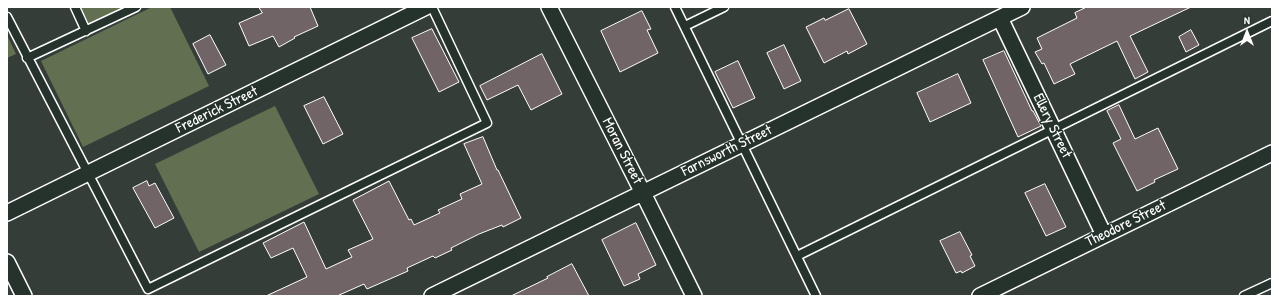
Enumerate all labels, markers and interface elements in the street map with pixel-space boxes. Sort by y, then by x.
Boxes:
north arrow [1227,12,1267,52]
text: N [1244,13,1250,27]
street label: Frederick Street [173,82,261,138]
street label: Ellery Street [1029,91,1075,161]
street label: Moran Street [598,115,646,187]
street label: Farnsworth Street [679,121,775,181]
street label: Theodore Street [1083,197,1169,251]

